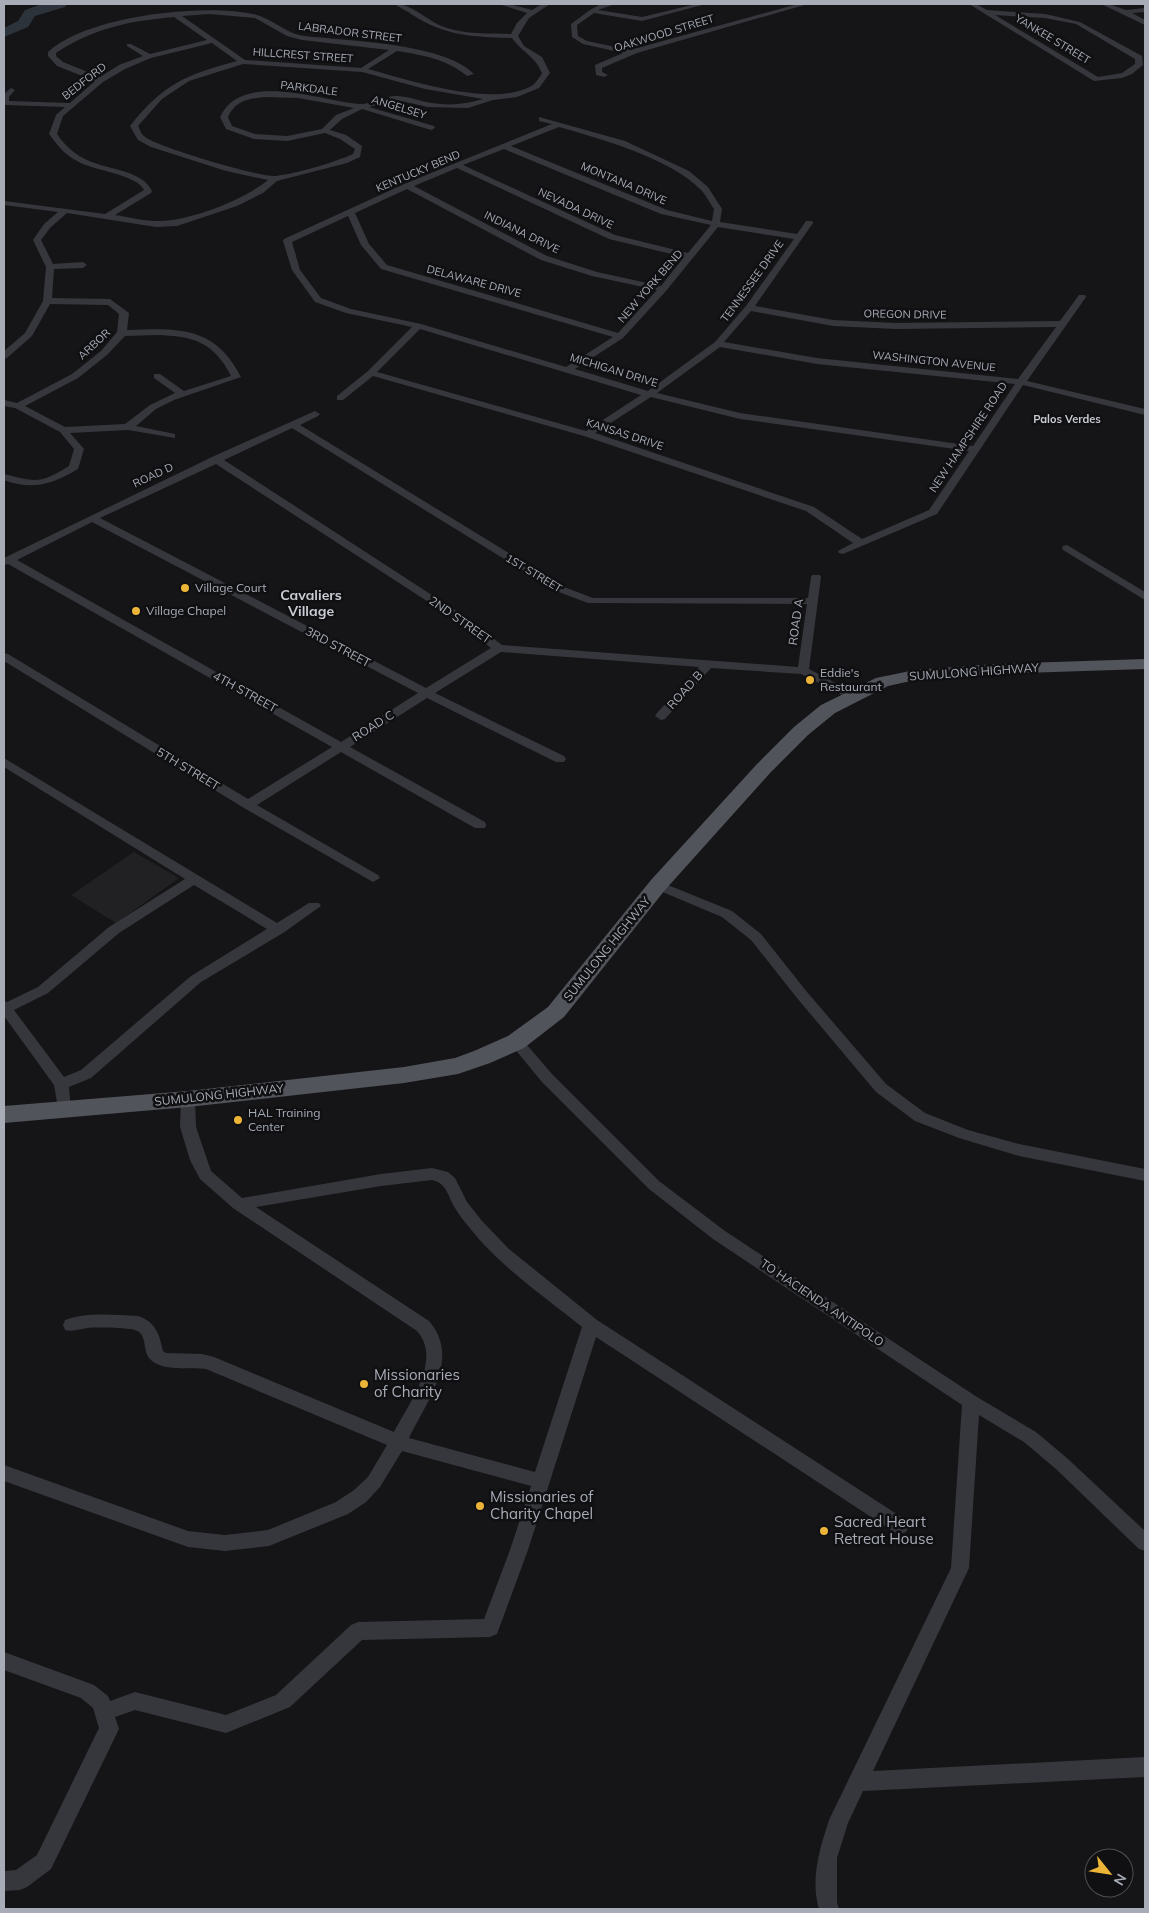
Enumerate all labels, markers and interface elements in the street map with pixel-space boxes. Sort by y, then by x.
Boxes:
street label: YANKEE STREET [1012,10,1094,67]
street label: OAKWOOD STREET [612,11,716,55]
street label: LABRADOR STREET [297,19,403,45]
street label: HILLCREST STREET [252,44,354,66]
street label: BEDFORD [59,59,109,103]
street label: PARKDALE [280,78,338,98]
street label: ANGELSEY [370,92,428,122]
street label: KENTUCKY BEND [374,147,462,195]
street label: MONTANA DRIVE [579,159,669,207]
street label: NEVADA DRIVE [536,184,616,232]
street label: INDIANA DRIVE [482,208,562,256]
street label: TENNESSEE DRIVE [717,237,787,325]
street label: NEW YORK BEND [614,247,686,325]
street label: DELAWARE DRIVE [425,262,523,300]
street label: OREGON DRIVE [863,306,947,322]
street label: ARBOR [75,325,113,363]
street label: WASHINGTON AVENUE [872,348,996,374]
street label: MICHIGAN DRIVE [568,350,660,390]
street label: NEW HAMPSHIRE ROAD [926,379,1010,495]
district label: Palos Verdes [1033,412,1101,426]
street label: KANSAS DRIVE [585,415,665,453]
street label: ROAD D [130,460,176,490]
street label: 1ST STREET [503,551,565,595]
place label: Village Court [195,580,266,595]
marker: Village Court [179,582,191,594]
district label: Cavaliers Village [280,586,342,620]
street label: 2ND STREET [426,593,495,647]
street label: ROAD A [785,597,806,646]
place label: Village Chapel [146,603,226,618]
marker: Village Chapel [130,605,142,617]
street label: 3RD STREET [303,623,374,670]
street label: SUMULONG HIGHWAY [909,659,1040,684]
place label: Eddie's Restaurant [820,665,882,694]
street label: ROAD B [664,667,706,712]
street label: 4TH STREET [211,668,281,716]
marker: Eddie's Restaurant [804,674,816,686]
street label: ROAD C [349,707,396,744]
street label: 5TH STREET [154,744,223,794]
street label: SUMULONG HIGHWAY [560,893,654,1004]
street label: SUMULONG HIGHWAY [154,1080,285,1109]
place label: HAL Training Center [248,1105,321,1134]
marker: HAL Training Center [232,1114,244,1126]
street label: TO HACIENDA ANTIPOLO [758,1256,887,1350]
place label: Missionaries of Charity [374,1365,460,1401]
marker: Missionaries of Charity [358,1378,370,1390]
place label: Missionaries of Charity Chapel [490,1487,594,1523]
marker: Missionaries of Charity Chapel [474,1500,486,1512]
place label: Sacred Heart Retreat House [834,1512,934,1548]
marker: Sacred Heart Retreat House [818,1525,830,1537]
north arrow [1084,1848,1134,1898]
text: N [1110,1870,1131,1889]

